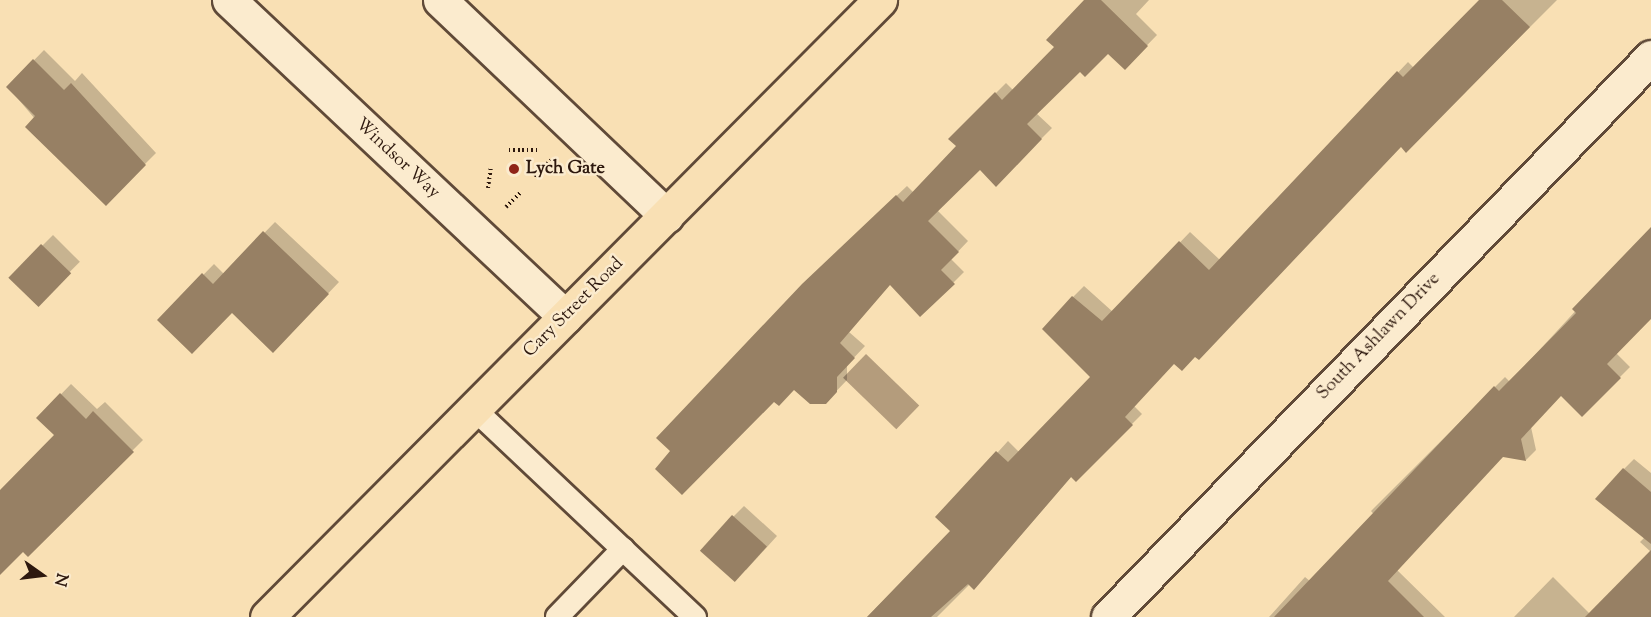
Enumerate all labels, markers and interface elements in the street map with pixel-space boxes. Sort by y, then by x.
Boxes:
street label: Windsor Way [350,114,444,204]
place label: Lych Gate [526,158,605,180]
marker: Lych Gate [507,162,521,176]
street label: Cary Street Road [519,253,629,363]
street label: South Ashlawn Drive [1313,269,1445,405]
north arrow [12,545,72,605]
text: N [47,570,73,588]

